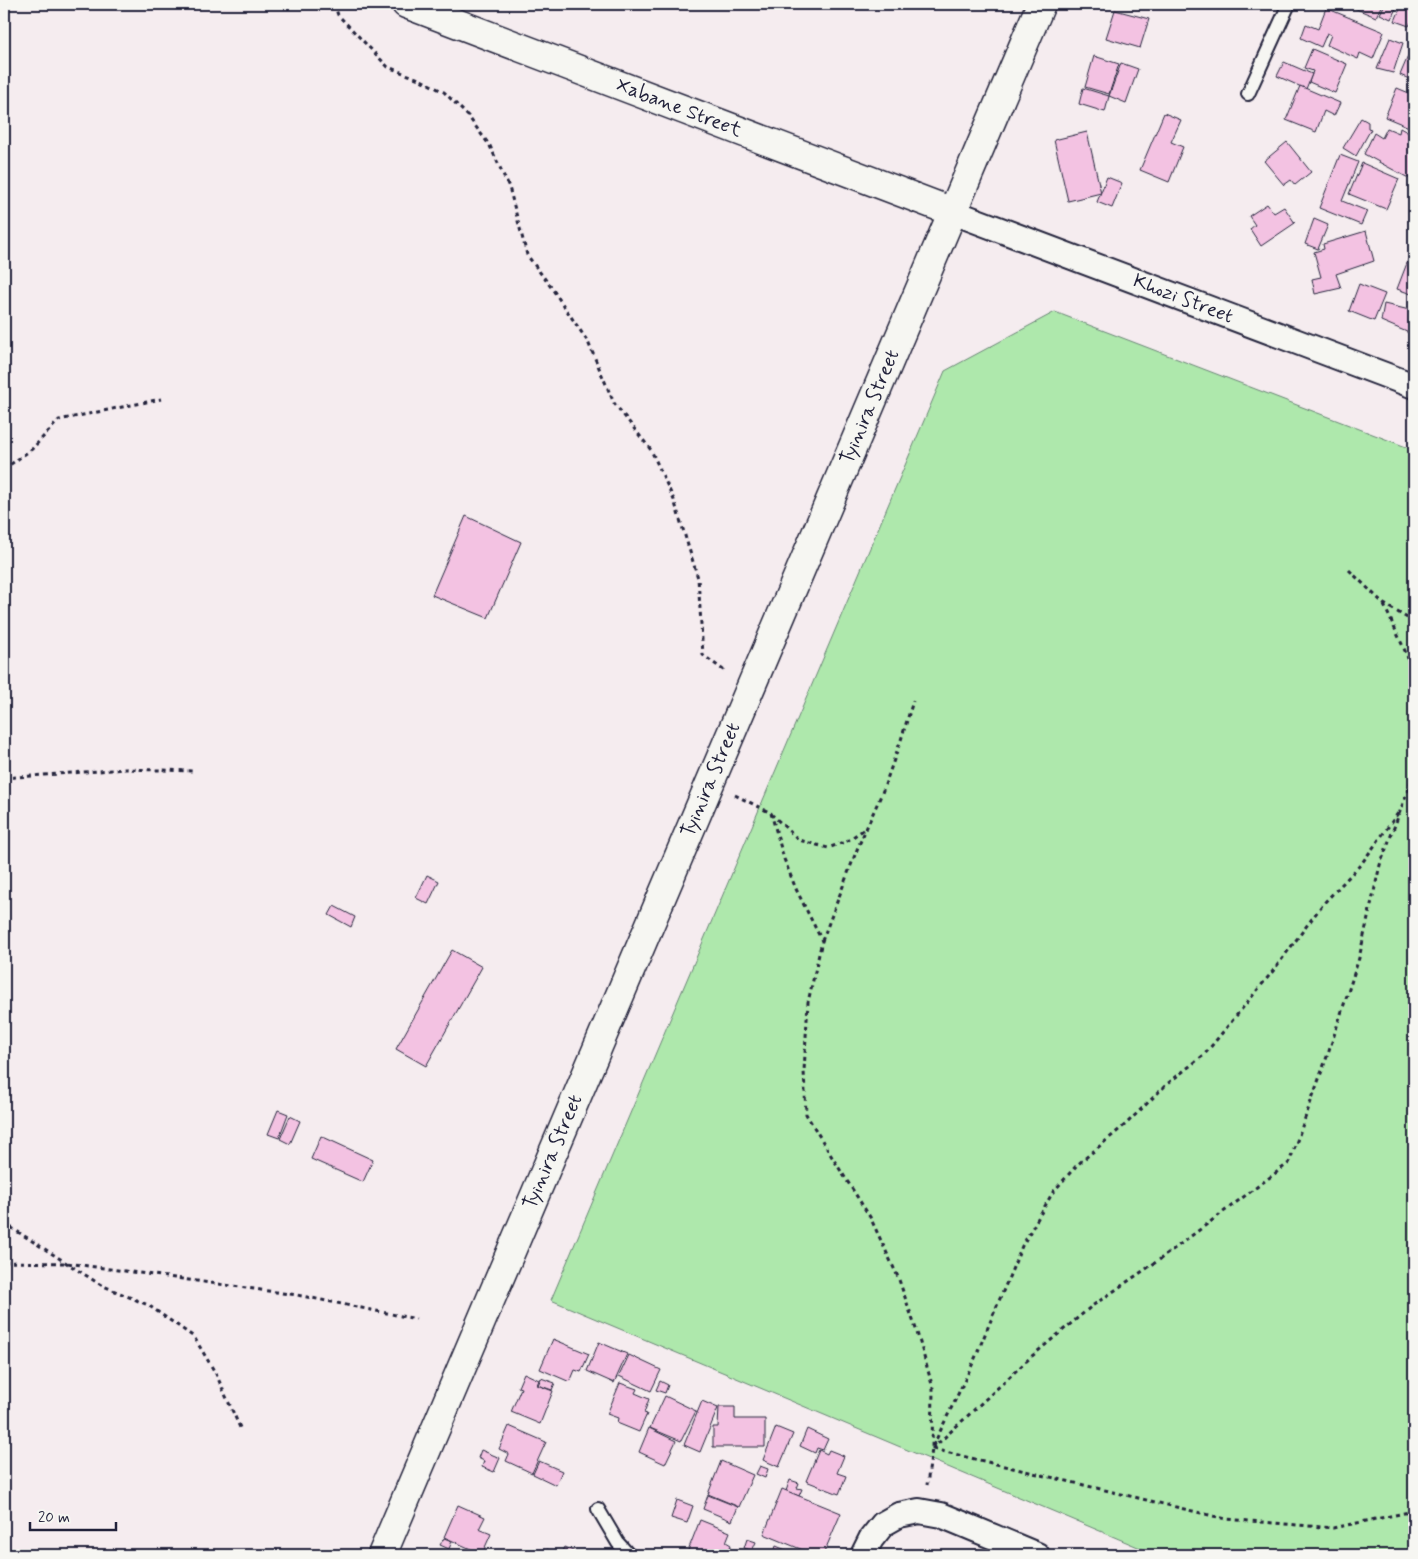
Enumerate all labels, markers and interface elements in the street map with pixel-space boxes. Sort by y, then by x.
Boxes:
street label: Xabane Street [612,72,746,144]
street label: Khozi Street [1129,268,1237,330]
street label: Tyinira Street [834,345,906,469]
street label: Tyinira Street [675,718,747,842]
street label: Tyinira Street [517,1090,589,1214]
scale bar [30,1499,116,1531]
text: 20 m [38,1508,70,1528]

